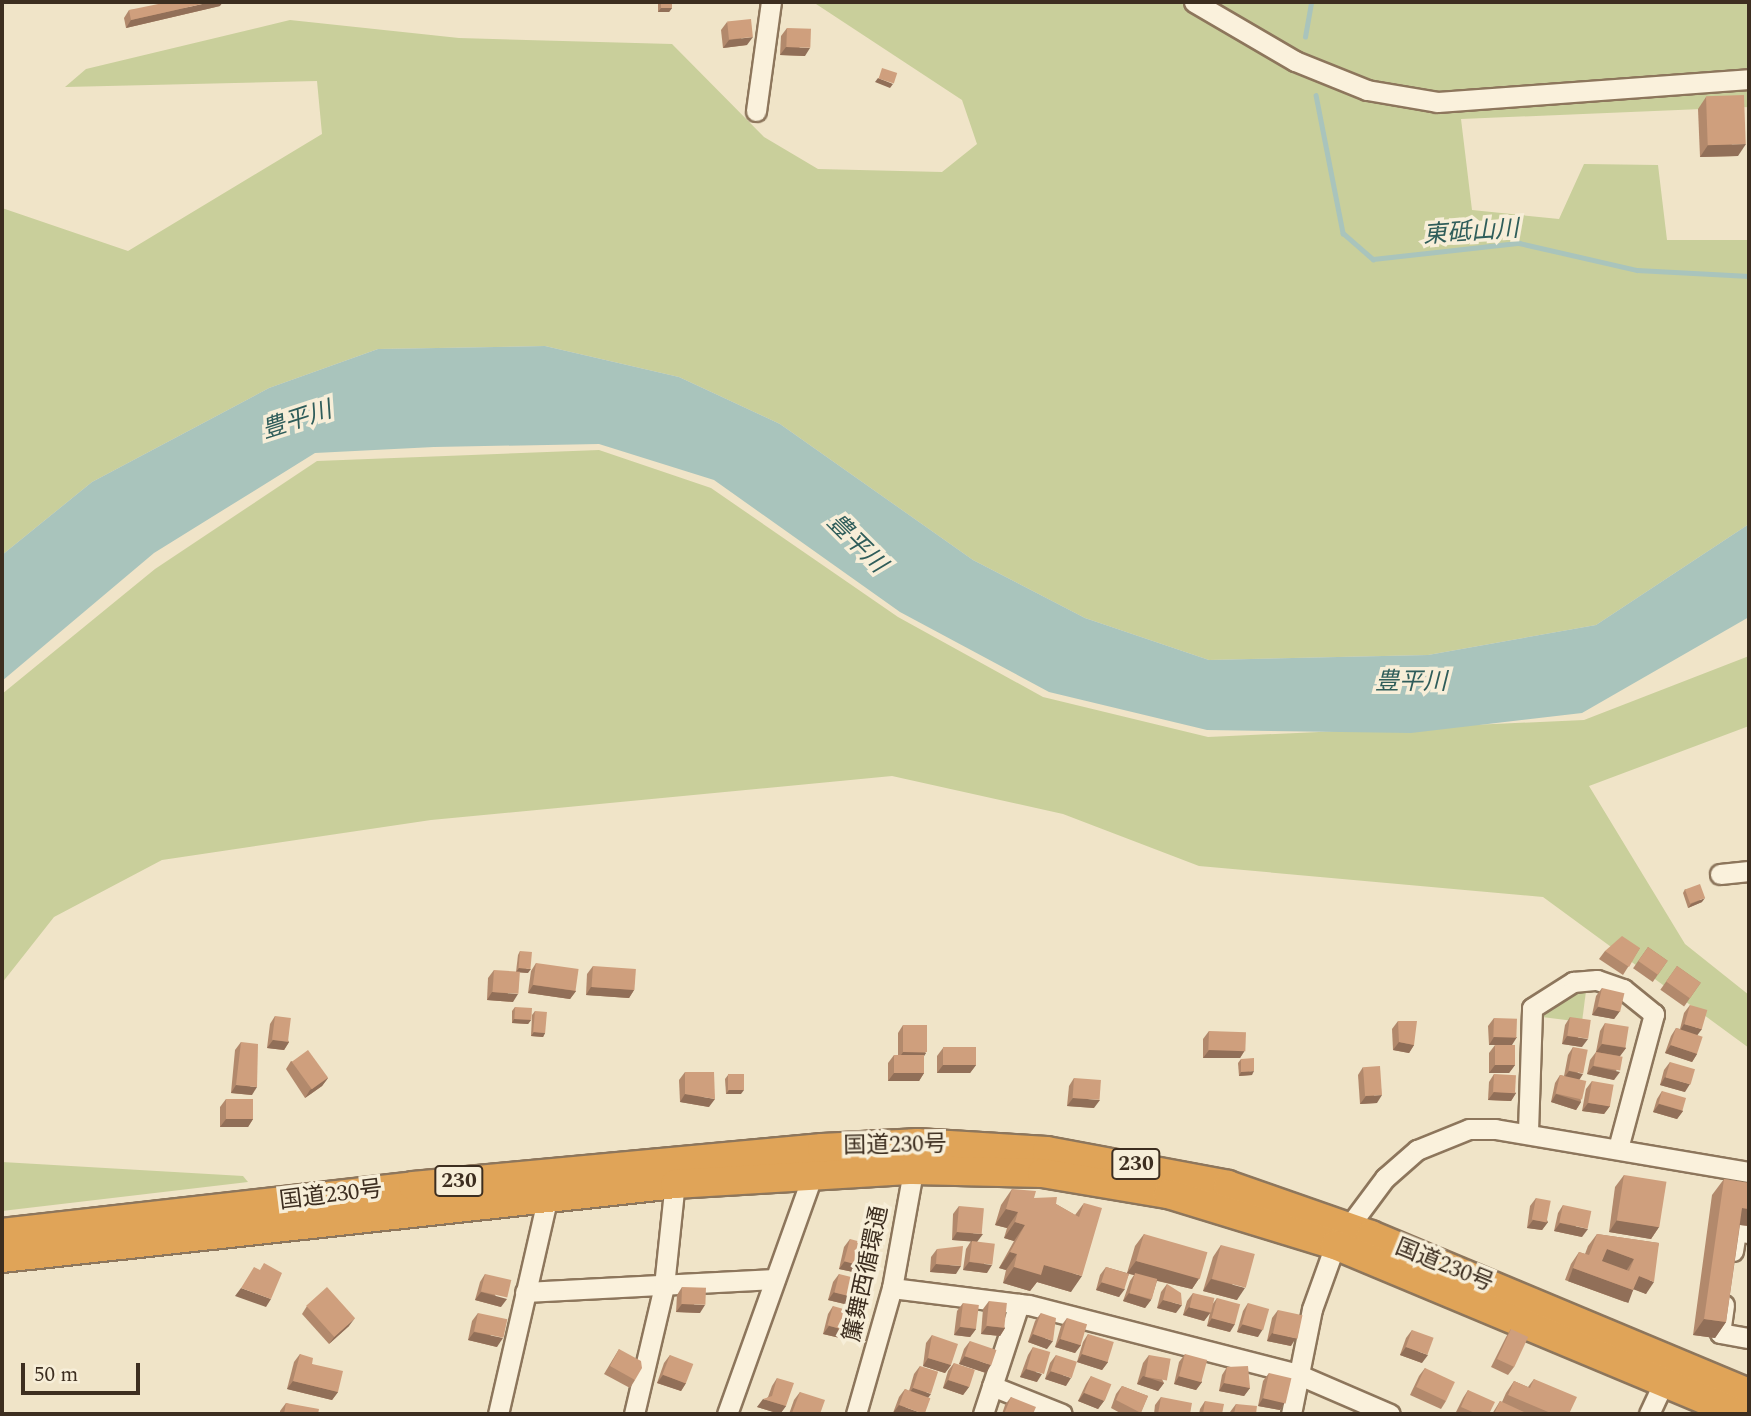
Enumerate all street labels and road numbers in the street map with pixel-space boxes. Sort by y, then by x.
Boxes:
street label: 国道230号 [843,1131,947,1161]
road number: 230 [1110,1146,1162,1182]
road number: 230 [433,1164,485,1198]
street label: 国道230号 [278,1176,384,1216]
street label: 簾舞西循環通 [839,1204,895,1344]
street label: 国道230号 [1391,1234,1497,1298]

